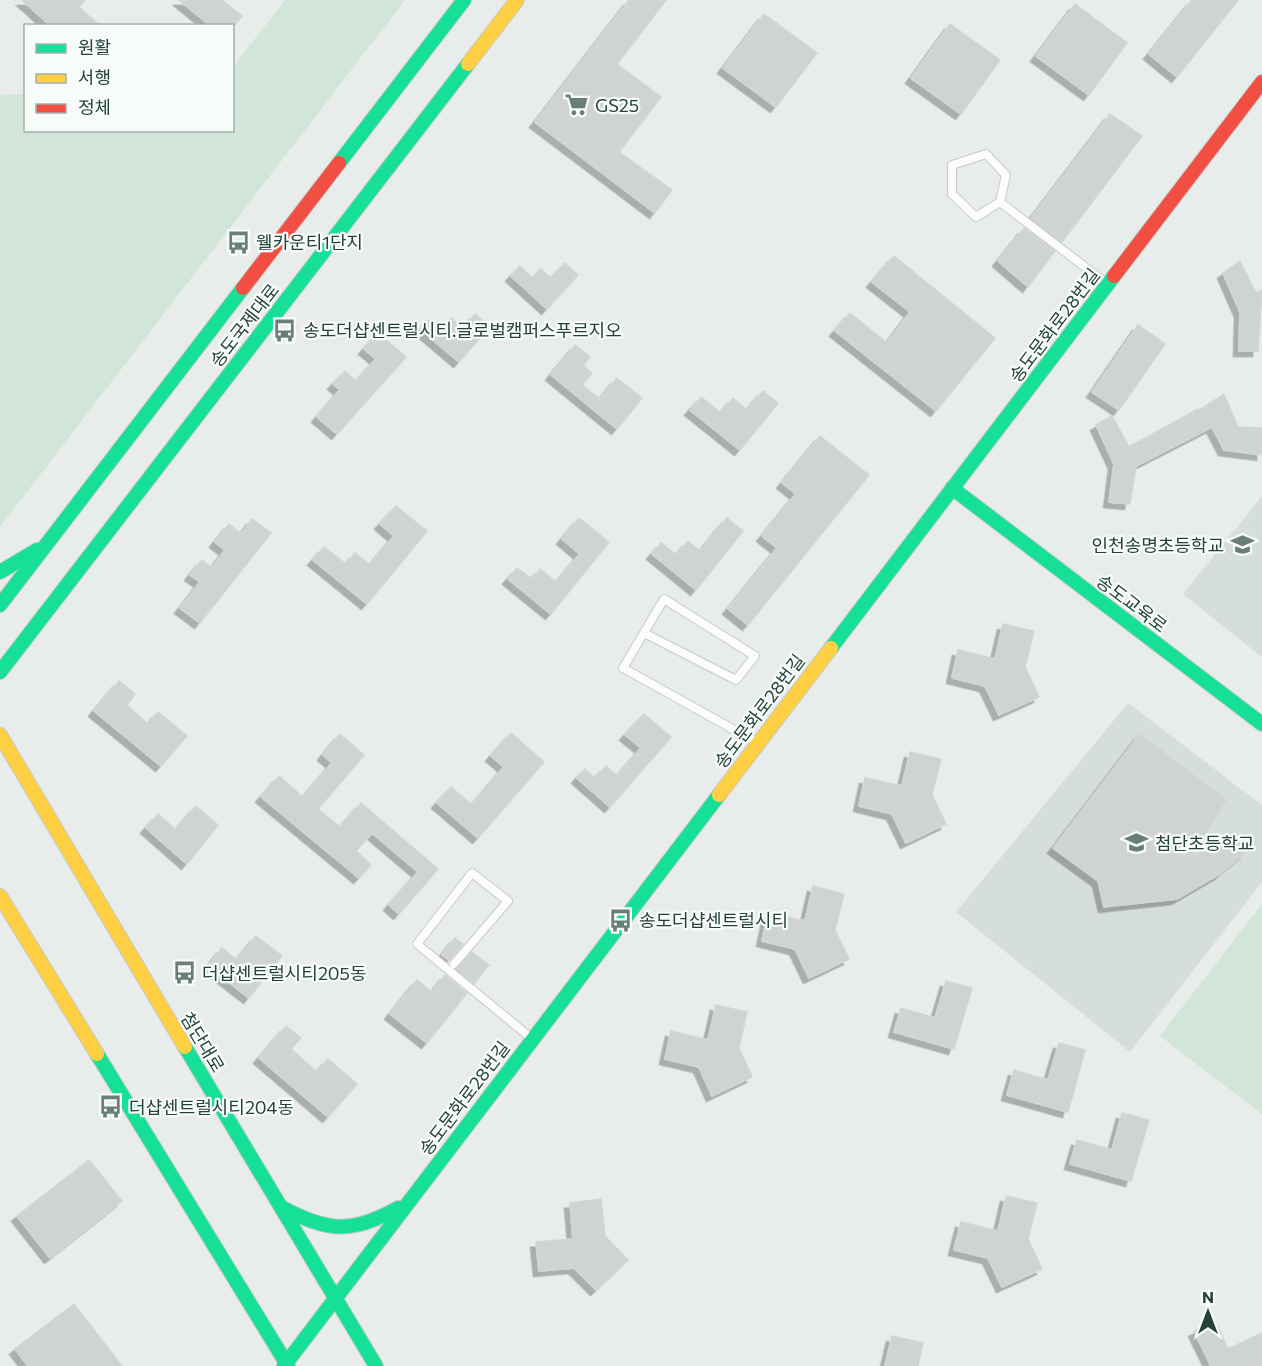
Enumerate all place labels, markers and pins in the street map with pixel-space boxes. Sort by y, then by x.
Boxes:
supermarket icon: GS25 [564,92,590,118]
place label: GS25 [595,94,639,116]
bus stop icon: 웰카운티1단지 [225,229,251,255]
place label: 웰카운티1단지 [256,231,363,253]
bus stop icon: 송도더샵센트럴시티.글로벌캠퍼스푸르지오 [272,317,298,343]
place label: 송도더샵센트럴시티.글로벌캠퍼스푸르지오 [303,319,622,341]
school or university icon: 인천송명초등학교 [1229,532,1255,558]
place label: 인천송명초등학교 [1092,534,1224,556]
school or university icon: 첨단초등학교 [1124,830,1150,856]
place label: 첨단초등학교 [1155,832,1254,854]
bus stop icon: 송도더샵센트럴시티 [608,907,634,933]
place label: 송도더샵센트럴시티 [639,909,788,931]
bus stop icon: 더샵센트럴시티205동 [171,960,197,986]
place label: 더샵센트럴시티205동 [202,962,367,984]
bus stop icon: 더샵센트럴시티204동 [98,1094,124,1120]
place label: 더샵센트럴시티204동 [129,1096,294,1118]

